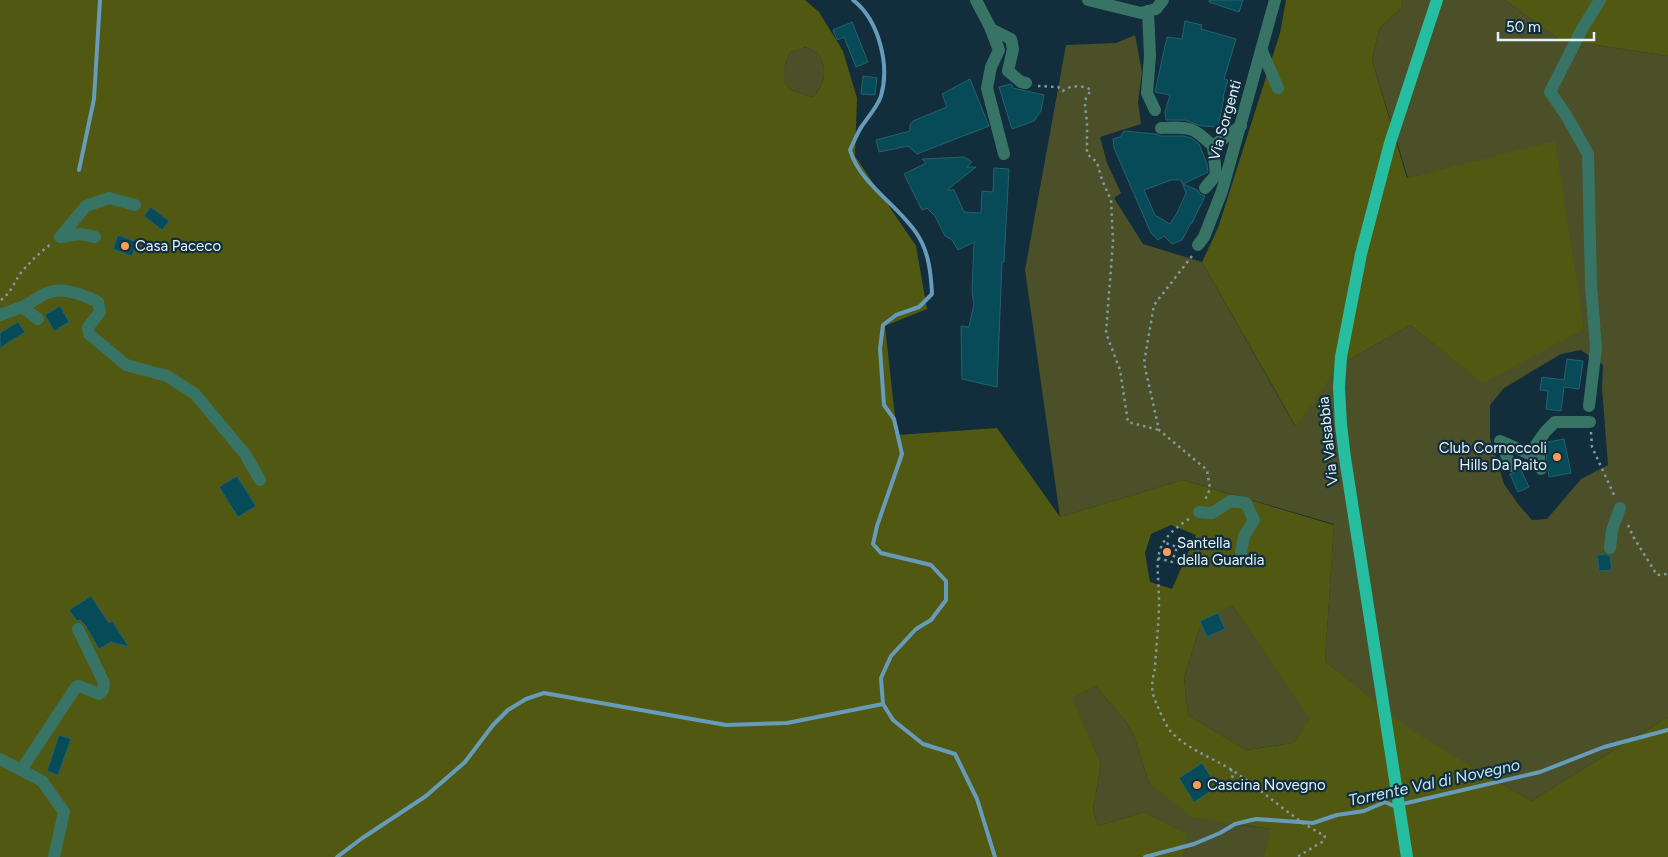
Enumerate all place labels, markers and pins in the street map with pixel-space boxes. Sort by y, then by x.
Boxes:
place label: Casa Paceco [135,237,221,255]
marker: Casa Paceco [119,240,131,252]
place label: Club Cornoccoli Hills Da Paito [1439,439,1547,474]
marker: Club Cornoccoli Hills Da Paito [1551,451,1563,463]
place label: Santella della Guardia [1177,534,1264,569]
marker: Santella della Guardia [1161,546,1173,558]
place label: Cascina Novegno [1207,776,1326,794]
marker: Cascina Novegno [1191,779,1203,791]

